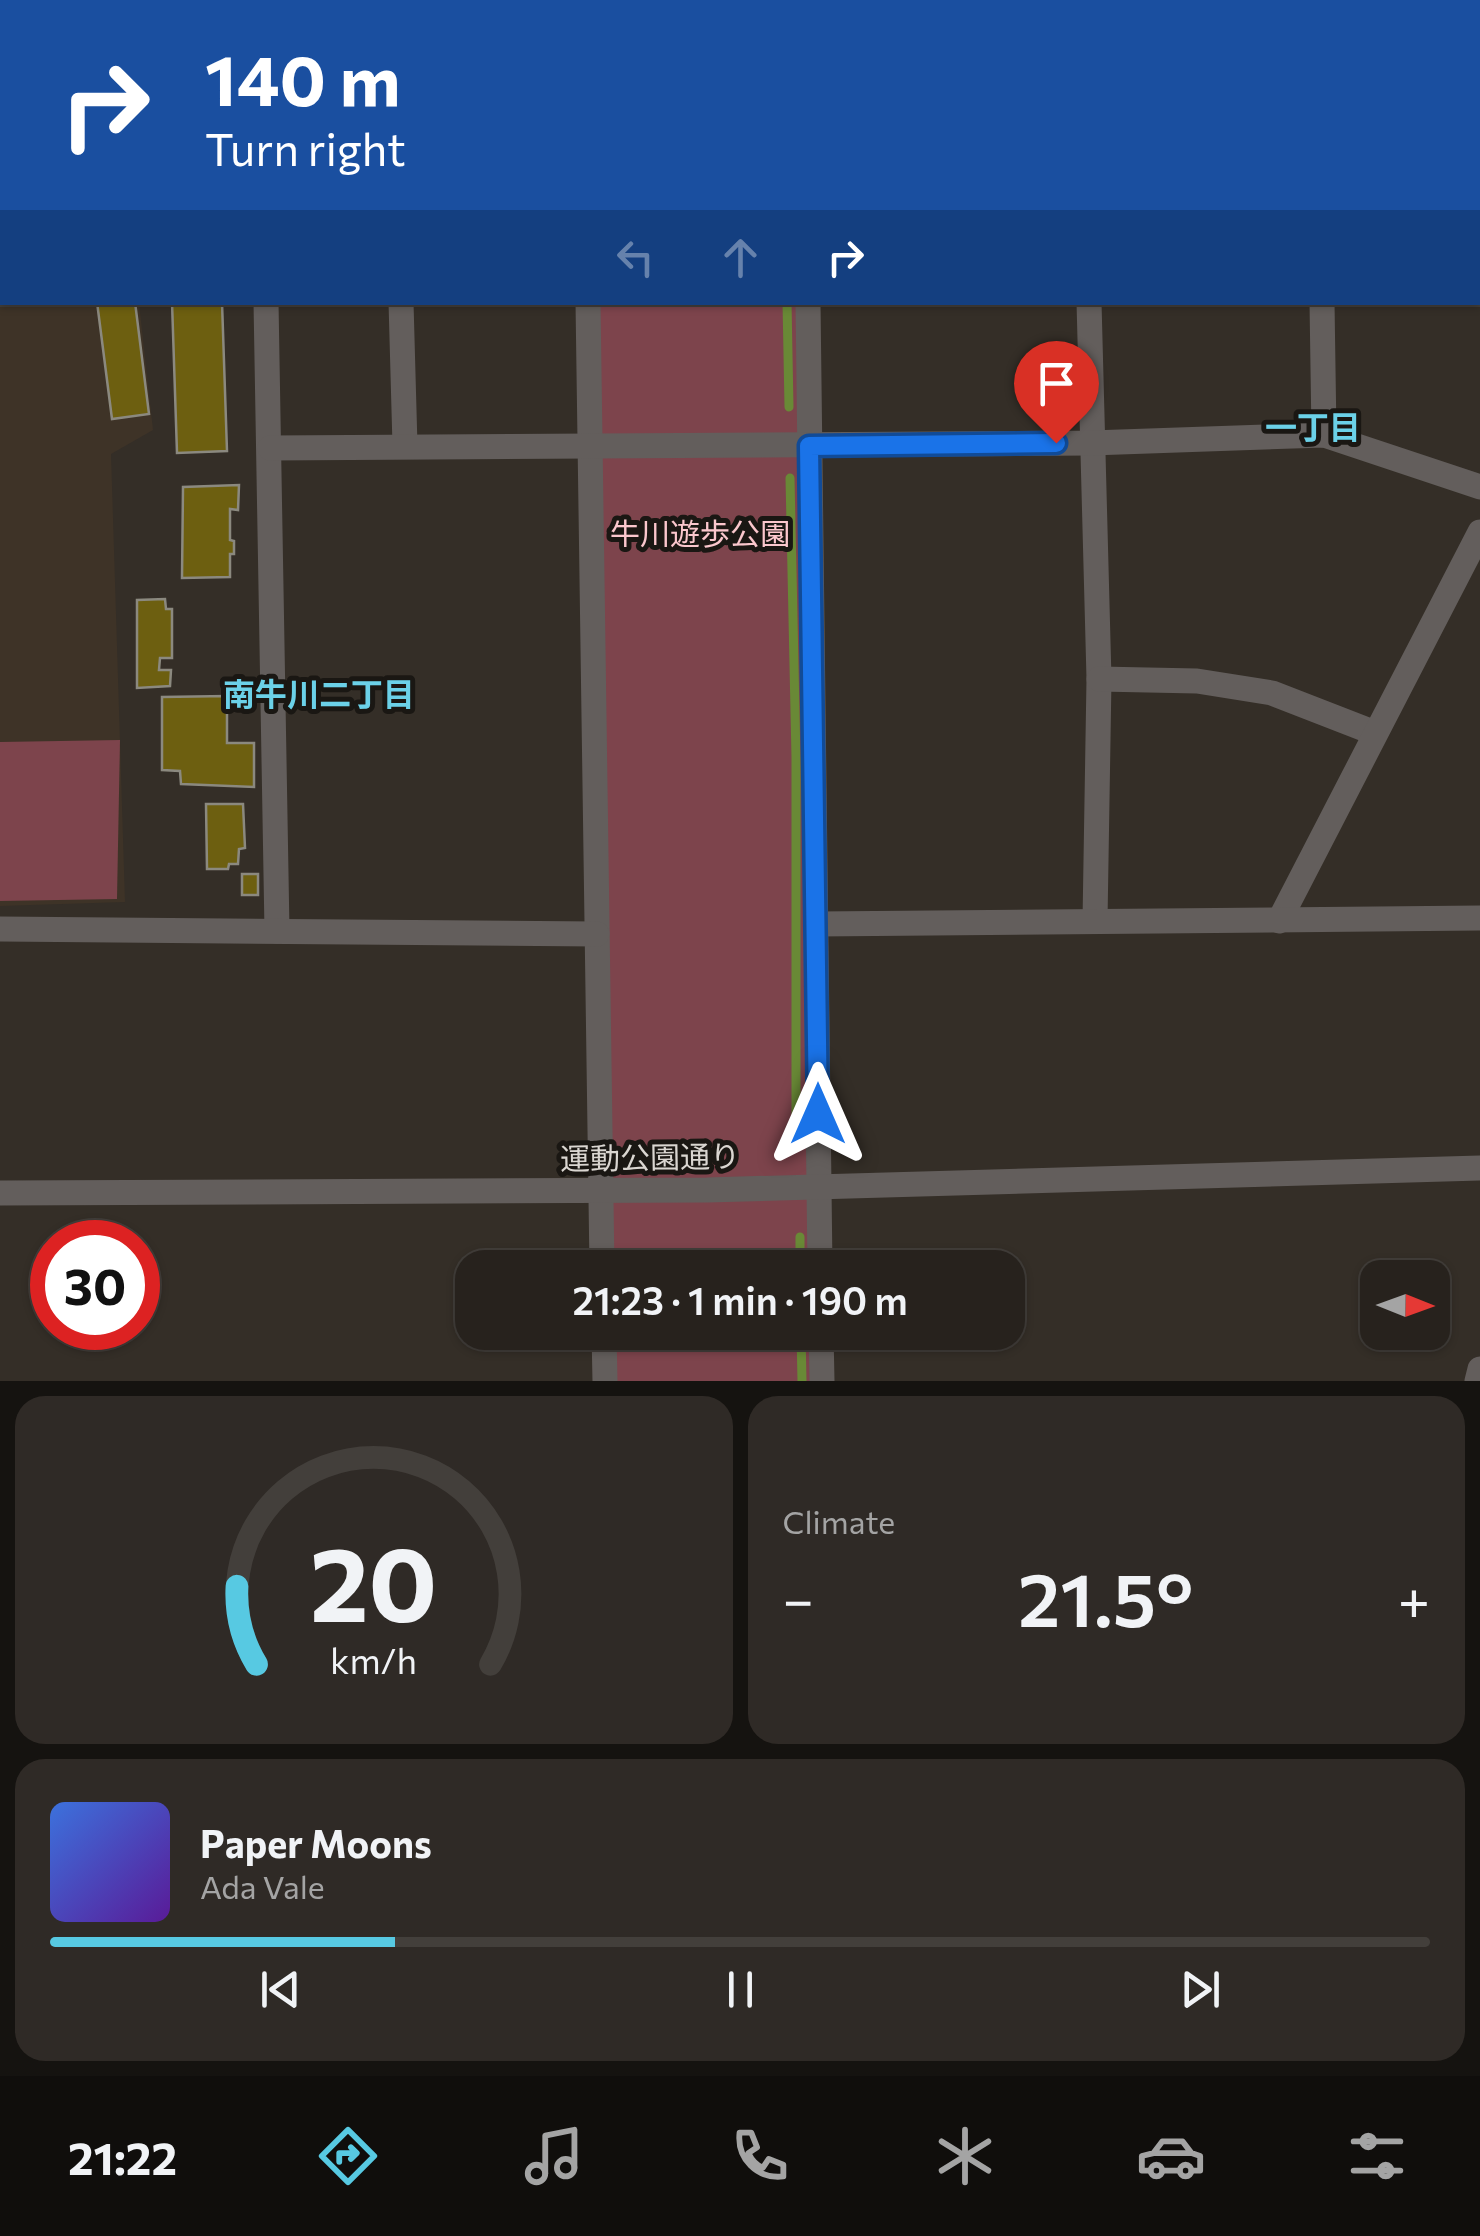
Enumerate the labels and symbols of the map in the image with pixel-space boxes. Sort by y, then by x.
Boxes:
pin [1014,341,1099,444]
district label: 一丁目 [1265,406,1361,446]
park label: 牛川遊歩公園 [610,514,790,551]
district label: 南牛川二丁目 [223,673,415,713]
position arrow [766,1062,870,1166]
street label: 運動公園通り [560,1136,740,1176]
speed limit sign: 30 [30,1220,160,1350]
north arrow [1360,1260,1450,1350]

